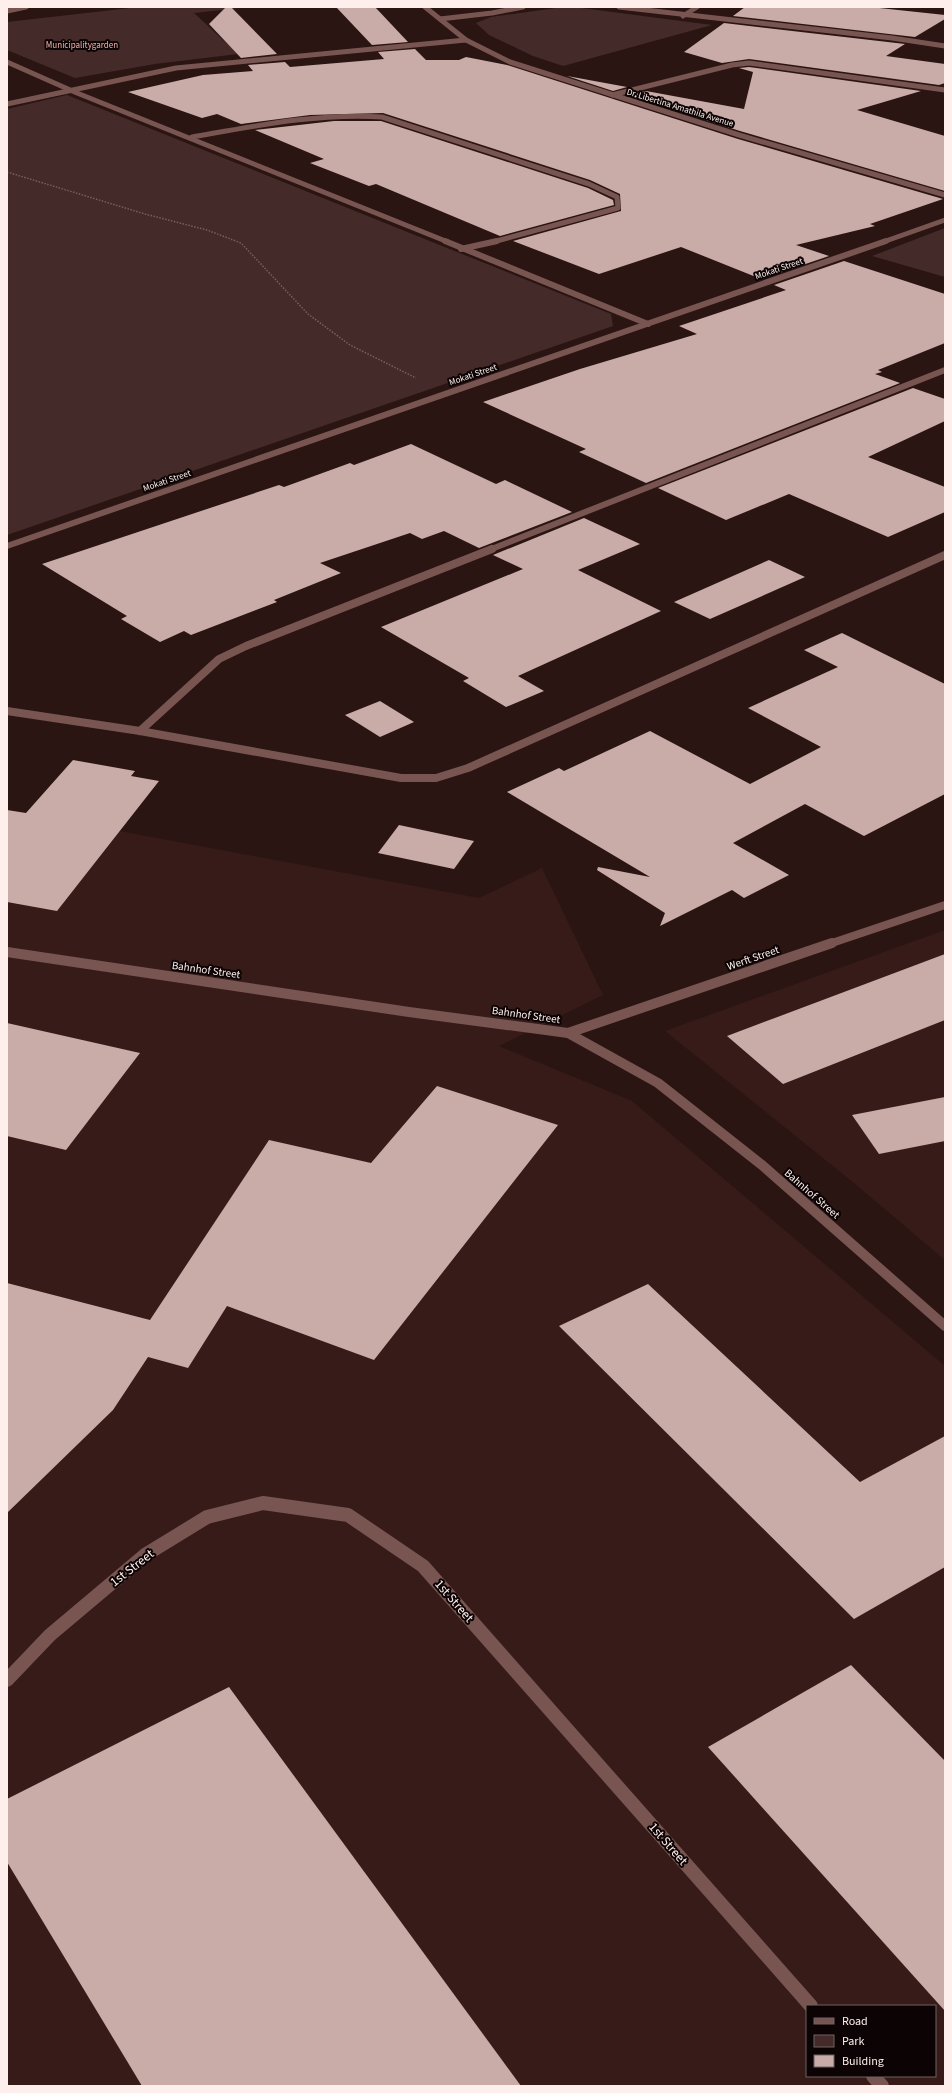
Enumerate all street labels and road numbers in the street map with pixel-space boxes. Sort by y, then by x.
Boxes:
street label: Dr. Libertina Amathila Avenue [625,86,736,131]
street label: Mokati Street [753,255,805,283]
street label: Mokati Street [447,361,499,389]
street label: Mokati Street [141,467,193,495]
street label: Werft Street [725,942,781,974]
street label: Bahnhof Street [171,958,241,982]
street label: Bahnhof Street [491,1003,561,1027]
street label: Bahnhof Street [781,1166,843,1222]
street label: 1st Street [106,1545,158,1591]
street label: 1st Street [430,1576,478,1627]
street label: 1st Street [644,1819,692,1870]

